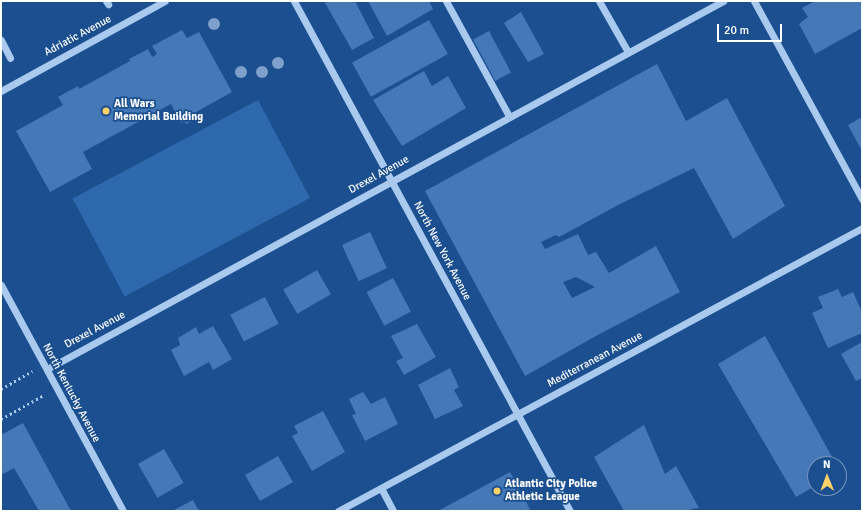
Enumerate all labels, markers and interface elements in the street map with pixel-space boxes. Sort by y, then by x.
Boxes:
street label: Adriatic Avenue [42,13,114,59]
scale bar [719,16,784,42]
text: 20 m [724,23,749,38]
place label: All Wars Memorial Building [114,98,203,124]
marker: All Wars Memorial Building [101,106,111,116]
street label: Drexel Avenue [347,153,411,197]
street label: North New York Avenue [410,199,474,303]
street label: Drexel Avenue [62,308,128,352]
street label: Mediterranean Avenue [545,329,645,391]
street label: North Kentucky Avenue [39,341,103,445]
north arrow [807,456,847,496]
text: N [823,458,831,471]
place label: Atlantic City Police Athletic League [505,478,597,504]
marker: Atlantic City Police Athletic League [492,486,502,496]

